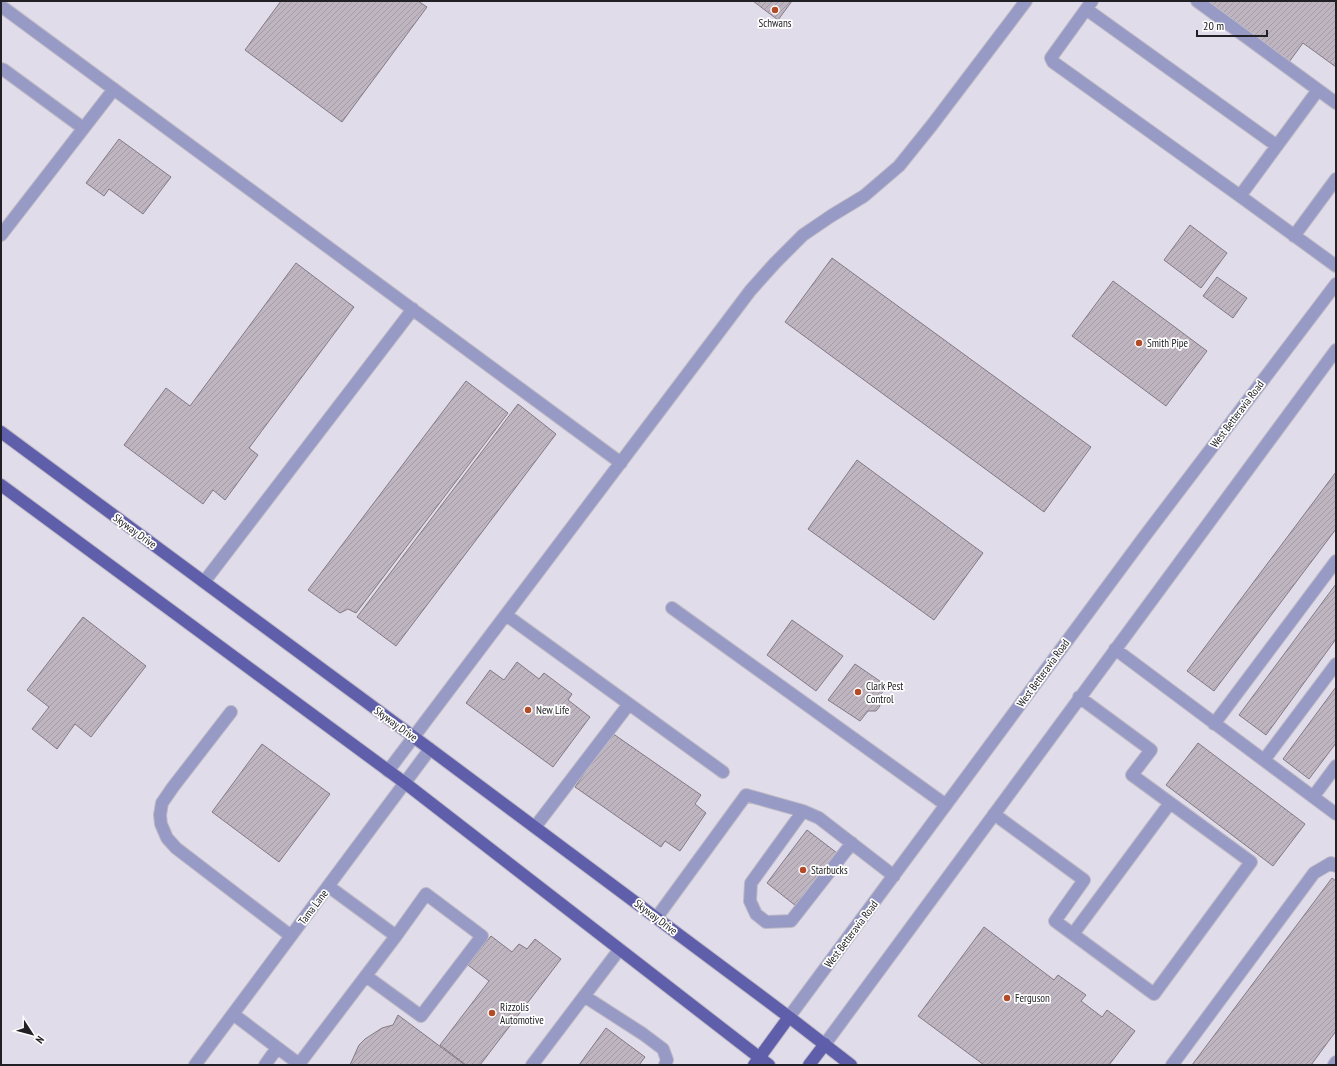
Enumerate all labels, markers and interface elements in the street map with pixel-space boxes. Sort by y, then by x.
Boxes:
marker: Schwans [770,5,780,15]
scale bar [1197,12,1267,38]
place label: Schwans [759,16,792,30]
text: 20 m [1203,18,1224,33]
place label: Smith Pipe [1147,336,1189,350]
marker: Smith Pipe [1134,338,1144,348]
street label: West Betteravia Road [1207,377,1267,450]
street label: Skyway Drive [111,511,160,552]
street label: West Betteravia Road [1014,636,1072,710]
place label: Clark Pest Control [866,679,903,706]
marker: Clark Pest Control [853,687,863,697]
place label: New Life [536,703,570,717]
street label: Skyway Drive [372,704,421,745]
marker: New Life [523,705,533,715]
place label: Starbucks [811,863,848,877]
marker: Starbucks [798,865,808,875]
street label: Tama Lane [295,886,331,927]
street label: Skyway Drive [632,896,681,938]
street label: West Betteravia Road [821,897,881,970]
place label: Ferguson [1015,991,1050,1005]
marker: Ferguson [1002,993,1012,1003]
place label: Rizzolis Automotive [500,1000,544,1027]
marker: Rizzolis Automotive [487,1008,497,1018]
north arrow [12,1014,52,1054]
text: N [33,1033,48,1046]

